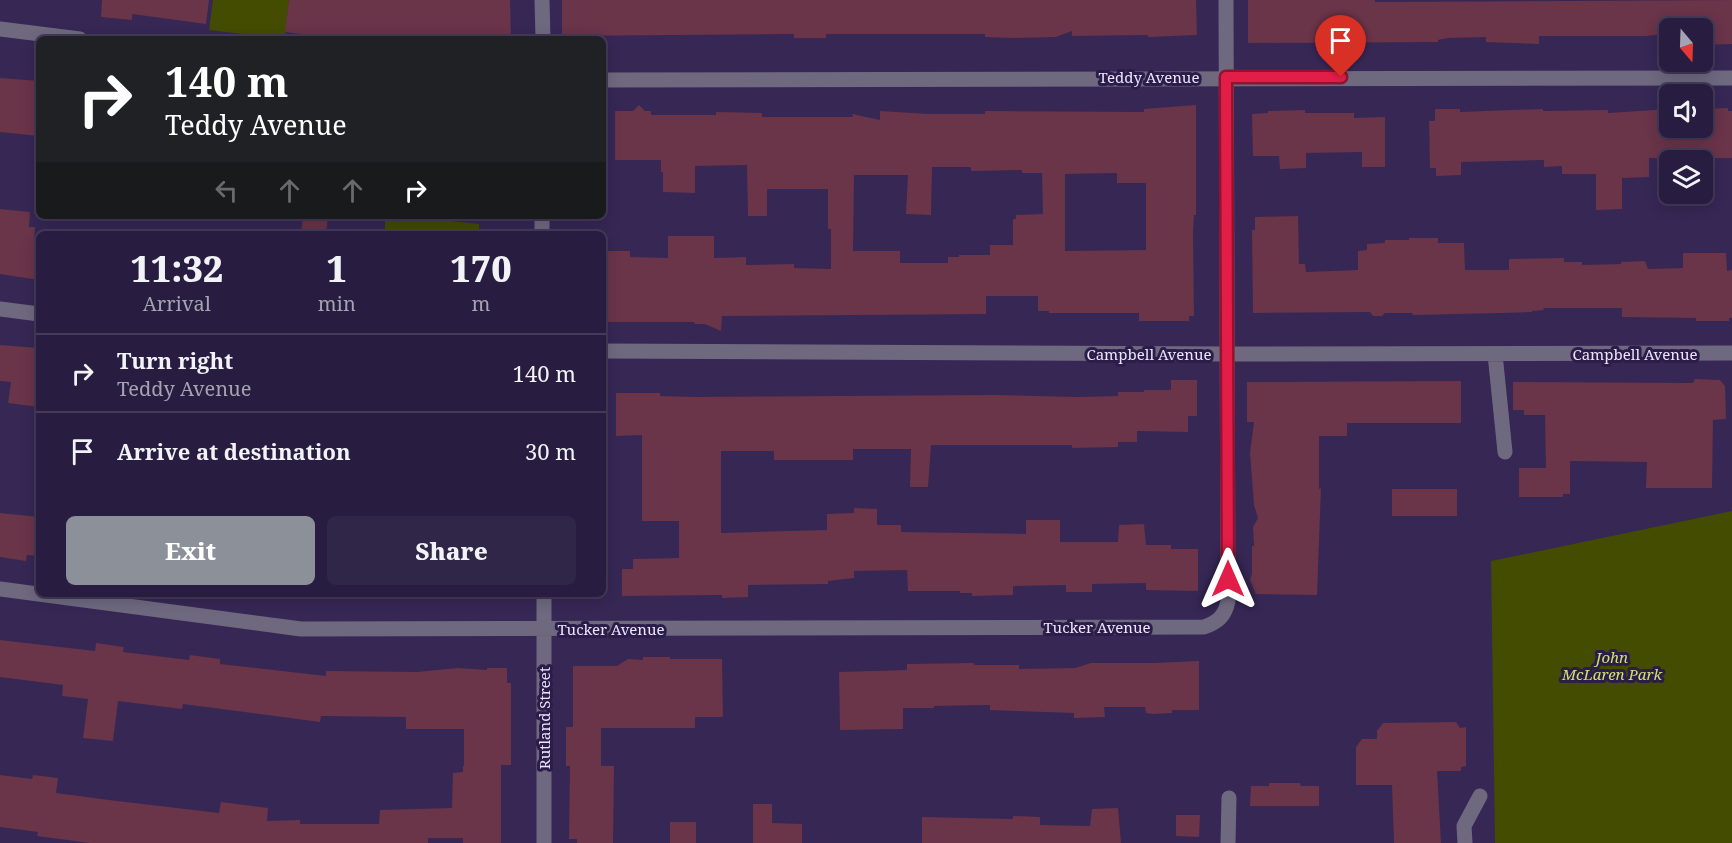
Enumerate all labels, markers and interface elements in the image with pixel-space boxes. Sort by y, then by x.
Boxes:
pin [1315,15,1366,77]
north arrow [1659,18,1713,72]
map controls [1659,18,1713,204]
icon: arrive [1324,24,1357,57]
text: 140 m [165,52,289,109]
icon: right [66,60,144,138]
street label: Teddy Avenue [1099,67,1199,87]
button: sound [1659,84,1713,138]
text: Teddy Avenue [165,106,347,143]
button: layers [1659,150,1713,204]
icon: left [210,174,243,207]
icon: ahead [273,174,306,207]
icon: ahead [336,174,369,207]
icon: right [399,174,432,207]
text: 11:32 [130,244,223,293]
text: 1 [327,244,347,293]
text: 170 [450,244,512,293]
text: Arrival [143,290,211,317]
text: min [318,290,356,317]
text: m [472,290,490,317]
street label: Campbell Avenue [1086,344,1212,364]
street label: Campbell Avenue [1572,344,1698,364]
text: Turn right [117,345,233,375]
icon: right [66,357,99,390]
text: 140 m [513,358,576,388]
text: Teddy Avenue [117,375,252,402]
icon: arrive [66,435,99,468]
text: Arrive at destination [117,436,351,466]
text: 30 m [525,436,576,466]
button: Exit [66,516,315,585]
button: Share [327,516,576,585]
position arrow [1196,547,1260,611]
street label: Tucker Avenue [1043,617,1151,637]
street label: Tucker Avenue [557,619,665,639]
park label: John McLaren Park [1561,647,1662,684]
street label: Rutland Street [534,667,554,769]

